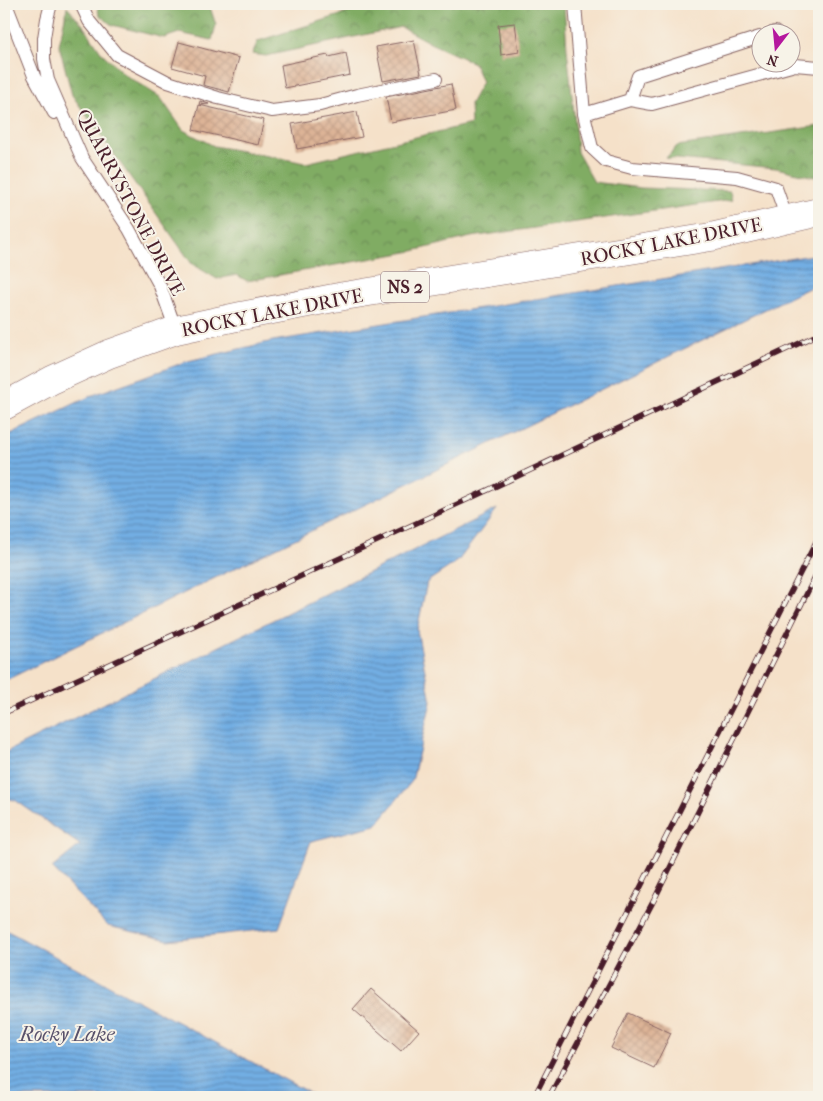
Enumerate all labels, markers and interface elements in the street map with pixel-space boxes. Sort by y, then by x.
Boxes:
north arrow [750,22,800,72]
text: N [765,50,780,70]
street label: QUARRYSTONE DRIVE [72,106,189,300]
street label: ROCKY LAKE DRIVE [579,214,764,270]
road number: NS 2 [381,272,429,302]
street label: ROCKY LAKE DRIVE [180,285,365,341]
water label: Rocky Lake [18,1023,115,1046]

